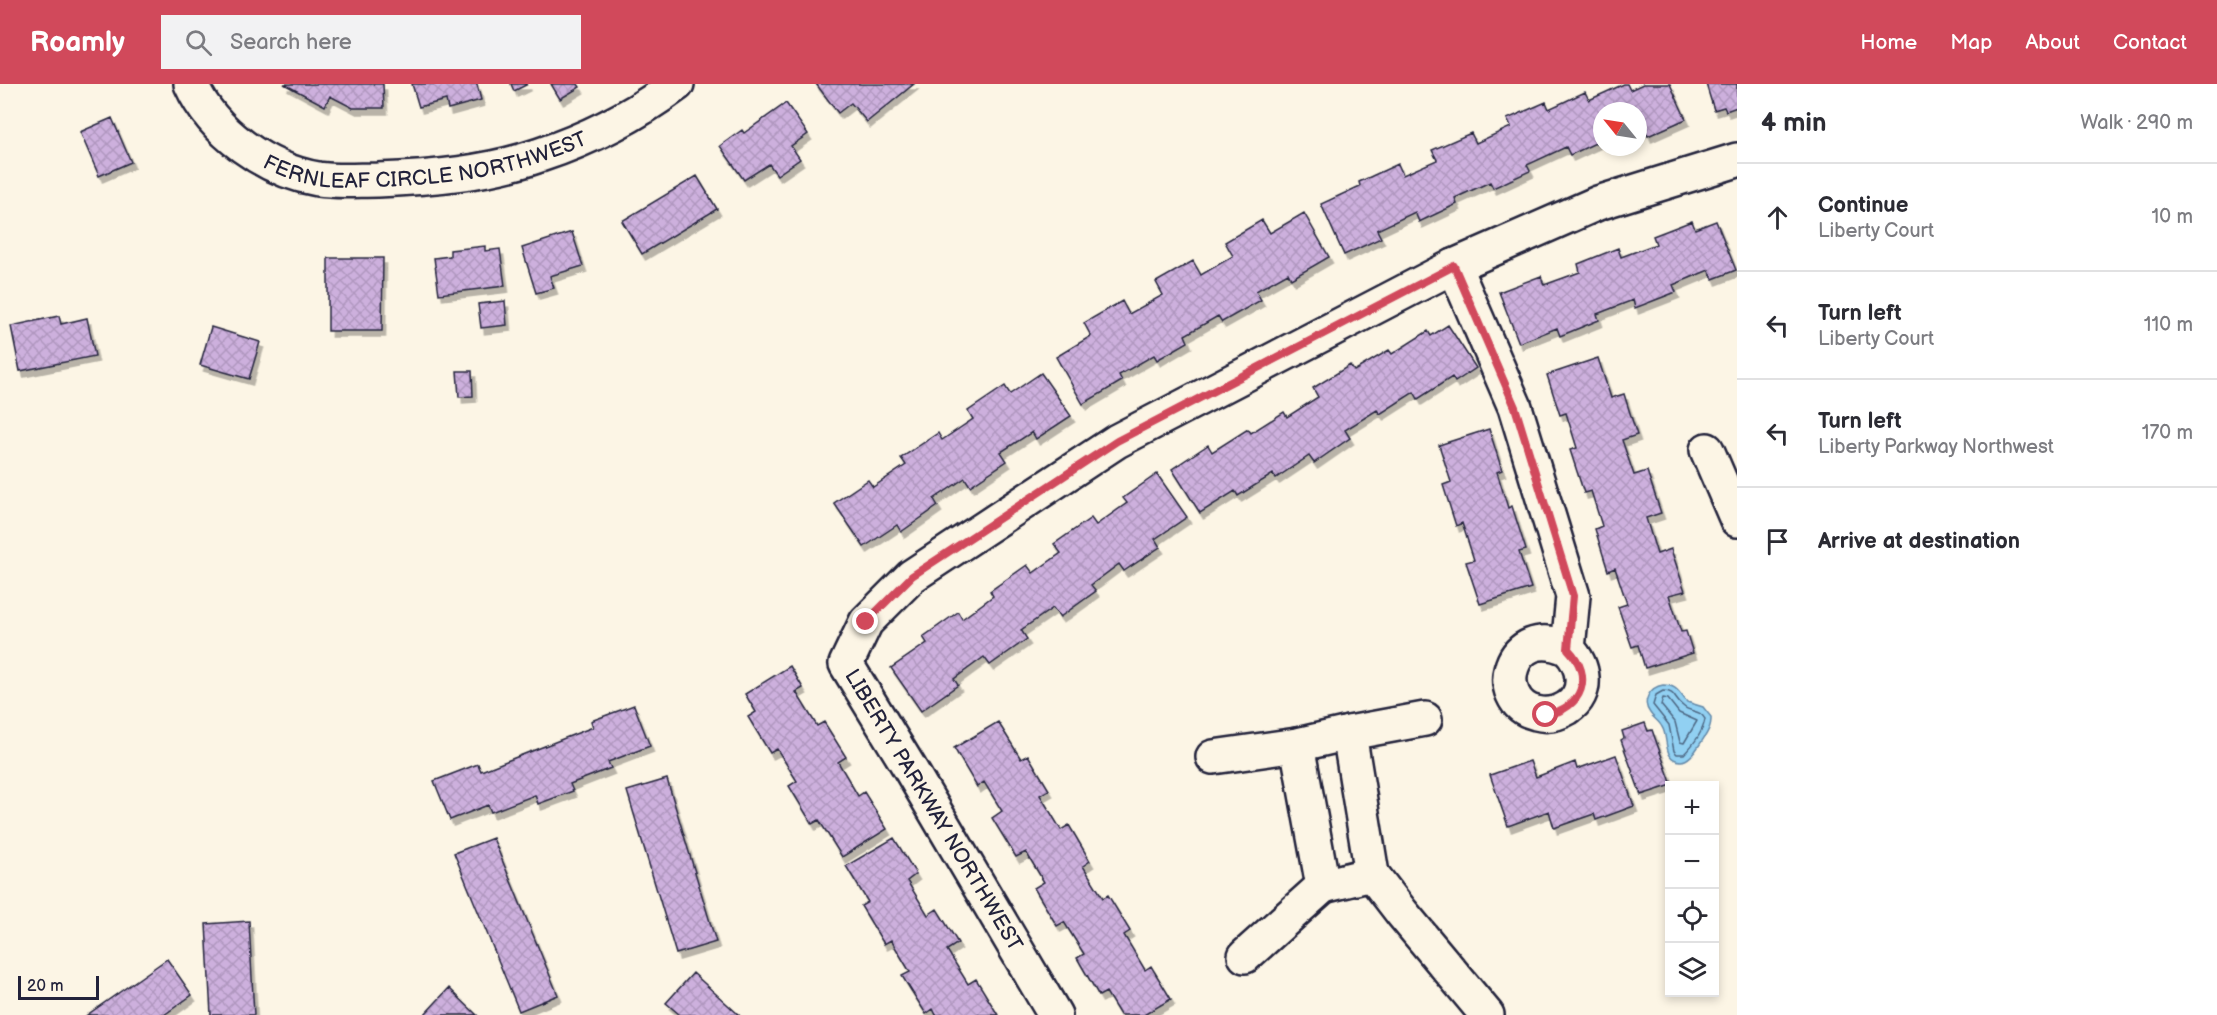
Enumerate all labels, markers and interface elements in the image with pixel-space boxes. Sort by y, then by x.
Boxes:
search box [161,15,581,69]
text: Roamly [30,26,125,59]
icon: search [182,26,215,59]
text: Search here [230,29,352,56]
text: Home [1860,30,1917,55]
text: Map [1950,30,1992,55]
text: About [2025,30,2080,55]
text: Contact [2113,30,2187,55]
north arrow [1593,102,1647,156]
text: 4 min [1761,108,1826,139]
text: Walk · 290 m [2080,111,2193,135]
street label: FERNLEAF CIRCLE NORTHWEST [259,126,591,194]
text: Continue [1818,192,1908,219]
icon: ahead [1761,201,1794,234]
text: 10 m [2152,205,2193,229]
text: Liberty Court [1818,219,1934,243]
text: Turn left [1818,300,1902,327]
icon: left [1761,309,1794,342]
text: 110 m [2144,313,2193,337]
text: Liberty Court [1818,327,1934,351]
text: Turn left [1818,408,1902,435]
icon: left [1761,417,1794,450]
text: 170 m [2142,421,2193,445]
text: Liberty Parkway Northwest [1818,435,2054,459]
icon: arrive [1761,525,1794,558]
text: Arrive at destination [1818,528,2020,555]
route end [852,608,878,634]
street label: LIBERTY PARKWAY NORTHWEST [839,665,1028,956]
route start [1532,701,1558,727]
map controls [1665,781,1719,997]
button: + [1665,781,1719,835]
button: − [1665,835,1719,889]
button: locate [1665,889,1719,943]
button: layers [1665,943,1719,997]
scale bar [18,973,99,1000]
text: 20 m [27,977,63,996]

